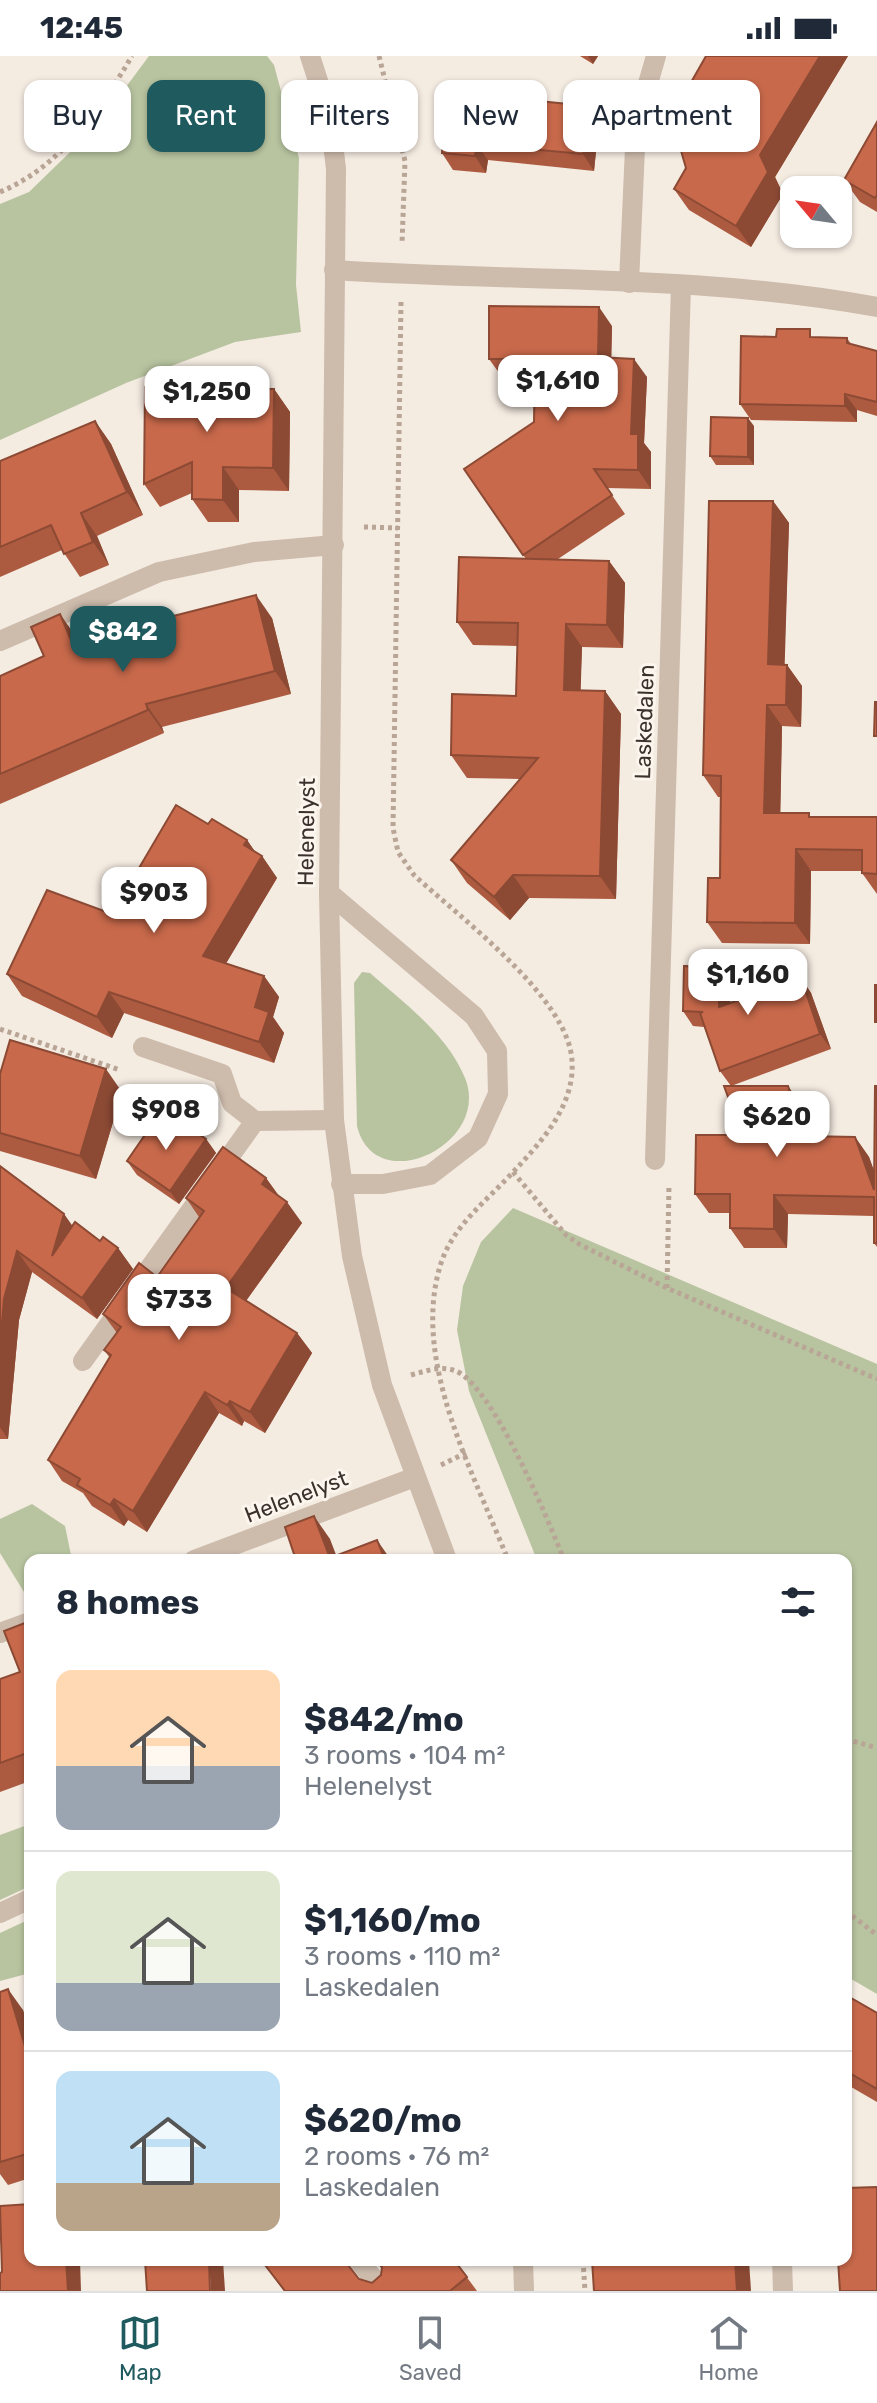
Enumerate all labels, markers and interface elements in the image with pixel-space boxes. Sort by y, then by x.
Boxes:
text: 12:45 [40,10,123,46]
chip: Buy [24,80,131,152]
chip: Rent [147,80,265,152]
chip: Filters [281,80,418,152]
chip: New [434,80,547,152]
chip: Apartment [563,80,760,152]
north arrow [780,176,852,248]
map controls [780,176,852,248]
pin: $1,610 [493,355,623,423]
text: $1,610 [516,365,600,396]
pin: $1,250 [142,366,272,434]
text: $1,250 [163,376,251,407]
pin: $842 [76,606,170,674]
text: $842 [88,616,158,647]
street label: Laskedalen [629,664,660,780]
street label: Helenelyst [292,777,321,886]
pin: $903 [107,867,201,935]
text: $903 [120,877,188,908]
pin: $1,160 [683,949,813,1017]
text: $1,160 [706,959,790,990]
pin: $908 [119,1084,213,1152]
pin: $620 [730,1091,824,1159]
text: $908 [131,1094,201,1125]
text: $620 [743,1101,811,1132]
pin: $733 [132,1274,226,1342]
text: $733 [146,1284,212,1315]
street label: Helenelyst [241,1464,352,1528]
icon: filters [776,1580,820,1624]
text: 8 homes [56,1582,199,1623]
text: $842/mo [304,1699,464,1740]
icon: home [120,1702,216,1798]
text: 3 rooms · 104 m² [304,1740,505,1771]
text: Helenelyst [304,1771,432,1802]
text: $1,160/mo [304,1900,481,1941]
icon: home [120,1903,216,1999]
text: 3 rooms · 110 m² [304,1941,500,1972]
text: Laskedalen [304,1972,440,2003]
text: $620/mo [304,2100,462,2141]
icon: home [120,2103,216,2199]
text: 2 rooms · 76 m² [304,2141,489,2172]
text: Laskedalen [304,2172,440,2203]
tab: Map [118,2311,162,2386]
tab: Saved [399,2311,462,2386]
tab: Home [698,2311,759,2386]

